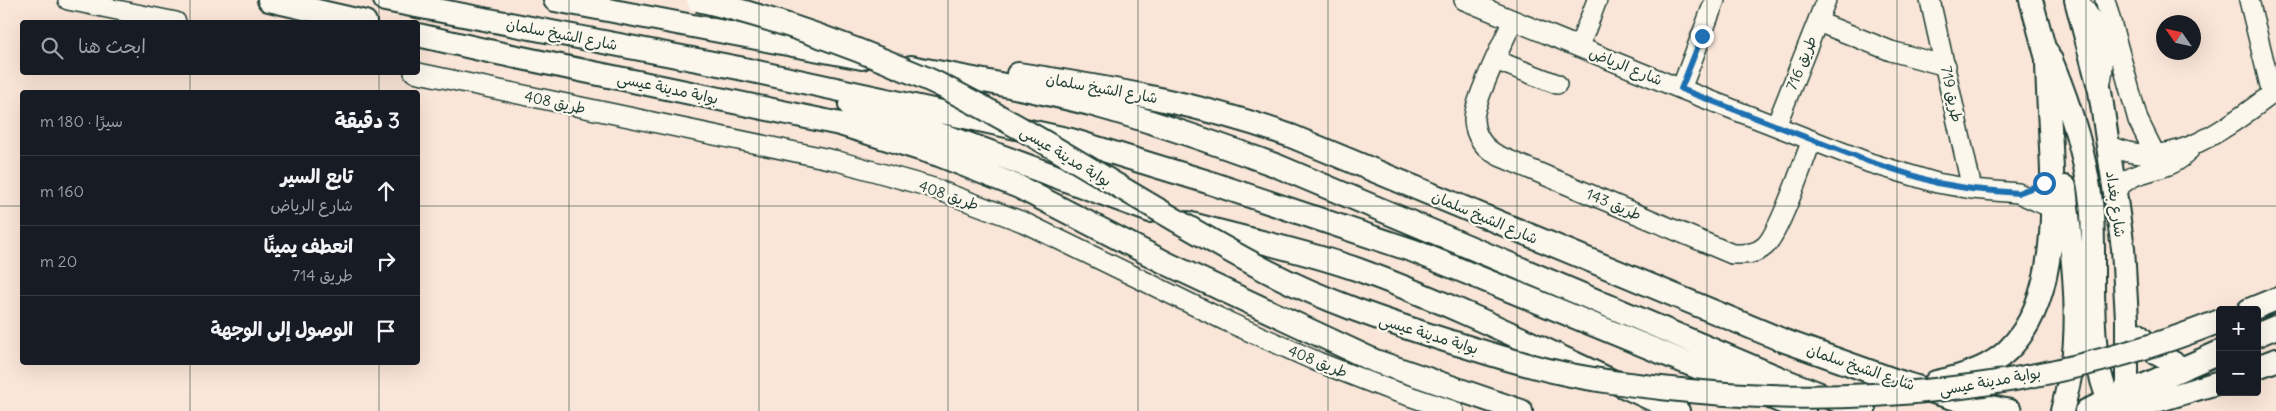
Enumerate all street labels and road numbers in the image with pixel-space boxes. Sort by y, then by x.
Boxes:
street label: شارع الشيخ سلمان [504,14,619,55]
street label: طريق 716 [1782,33,1820,93]
street label: شارع الرياض [1586,43,1665,90]
street label: طريق 719 [1937,64,1967,124]
street label: بوابة مدينة عيسى [616,68,720,109]
street label: شارع الشيخ سلمان [1044,69,1159,108]
street label: طريق 408 [523,86,587,118]
street label: بوابة مدينة عيسى [1017,121,1115,191]
street label: شارع بغداد [2101,170,2130,239]
street label: طريق 408 [916,176,982,214]
street label: طريق 143 [1583,184,1645,224]
street label: شارع الشيخ سلمان [1429,186,1541,249]
street label: بوابة مدينة عيسى [1377,310,1481,359]
street label: شارع الشيخ سلمان [1804,340,1918,395]
street label: طريق 408 [1286,341,1350,381]
street label: بوابة مدينة عيسى [1938,363,2042,400]

